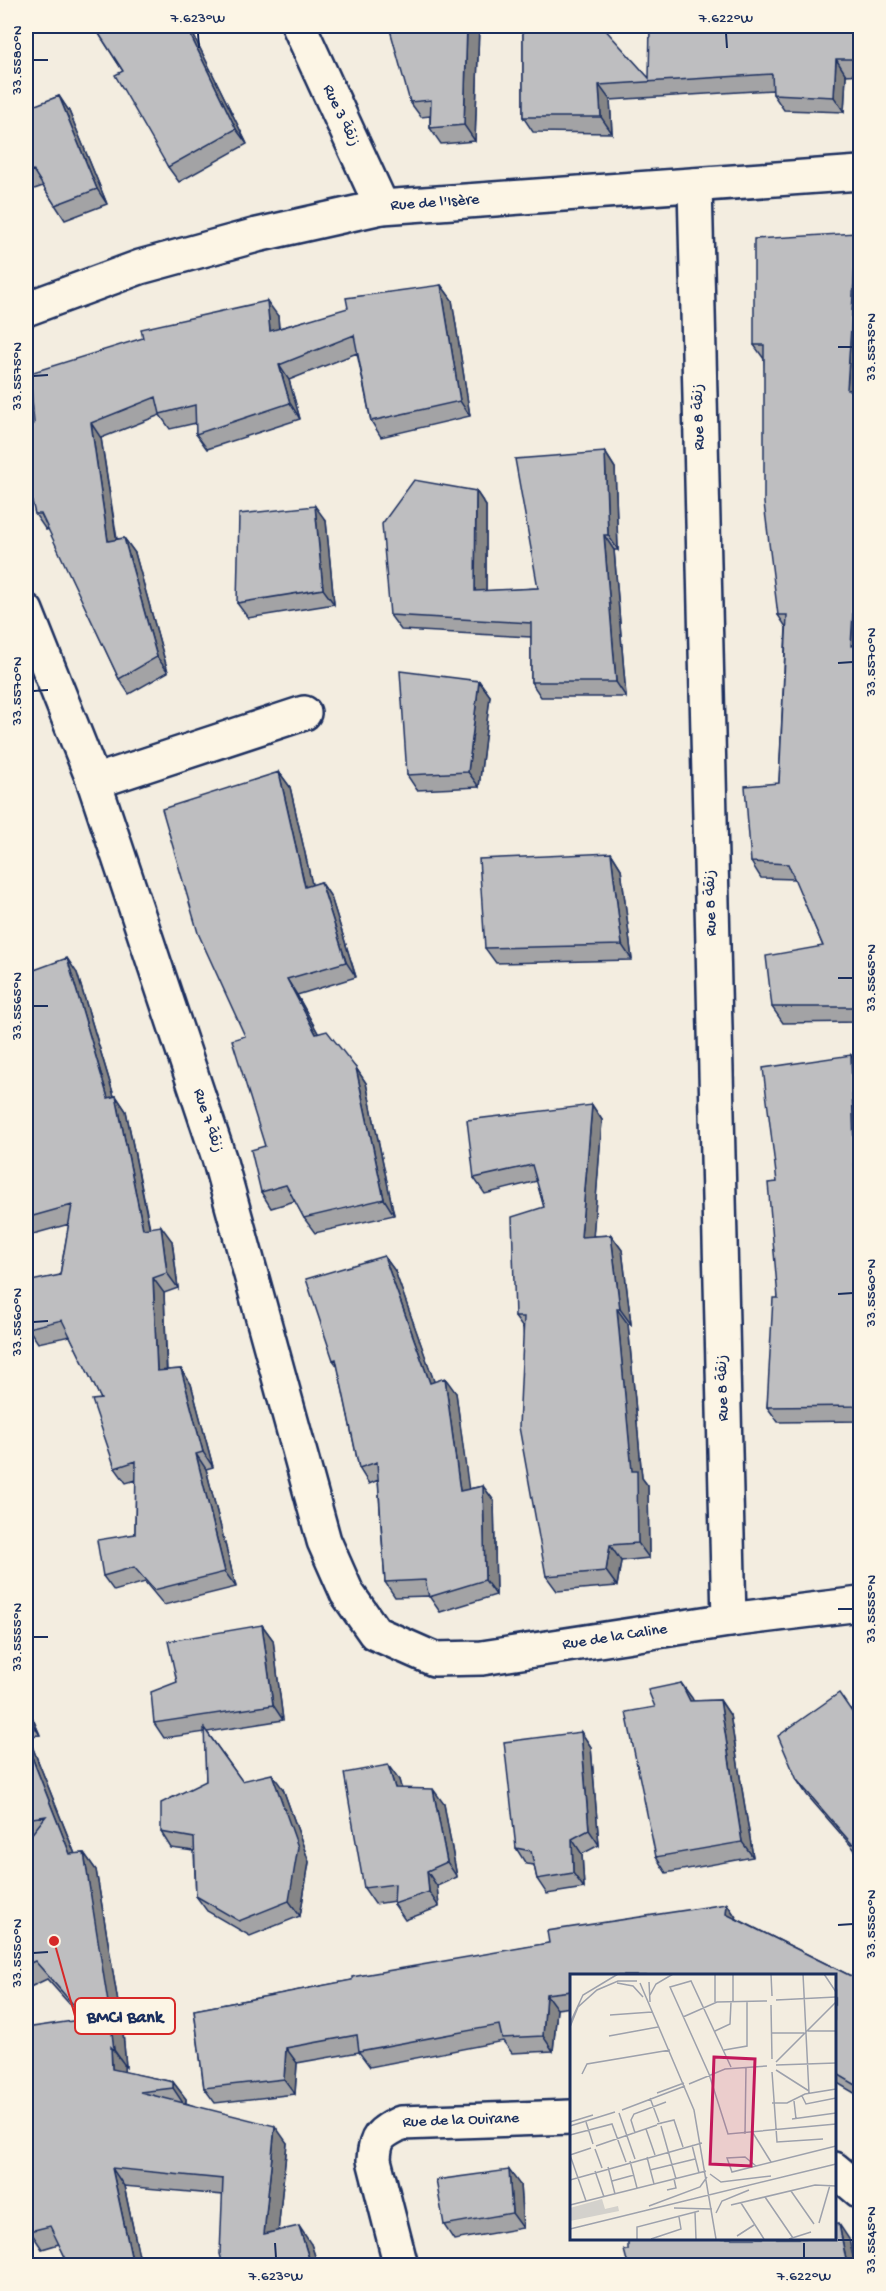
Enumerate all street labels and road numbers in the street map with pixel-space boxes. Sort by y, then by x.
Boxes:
street label: Rue 3 زنقة [317,82,364,150]
street label: Rue de l'Isère [390,191,481,216]
street label: Rue 8 زنقة [689,383,710,451]
street label: Rue 8 زنقة [701,869,722,937]
street label: Rue 7 زنقة [188,1086,227,1155]
street label: Rue 8 زنقة [713,1354,734,1422]
street label: Rue de la Caline [561,1620,669,1655]
street label: Rue de la Ouirane [402,2109,520,2132]

